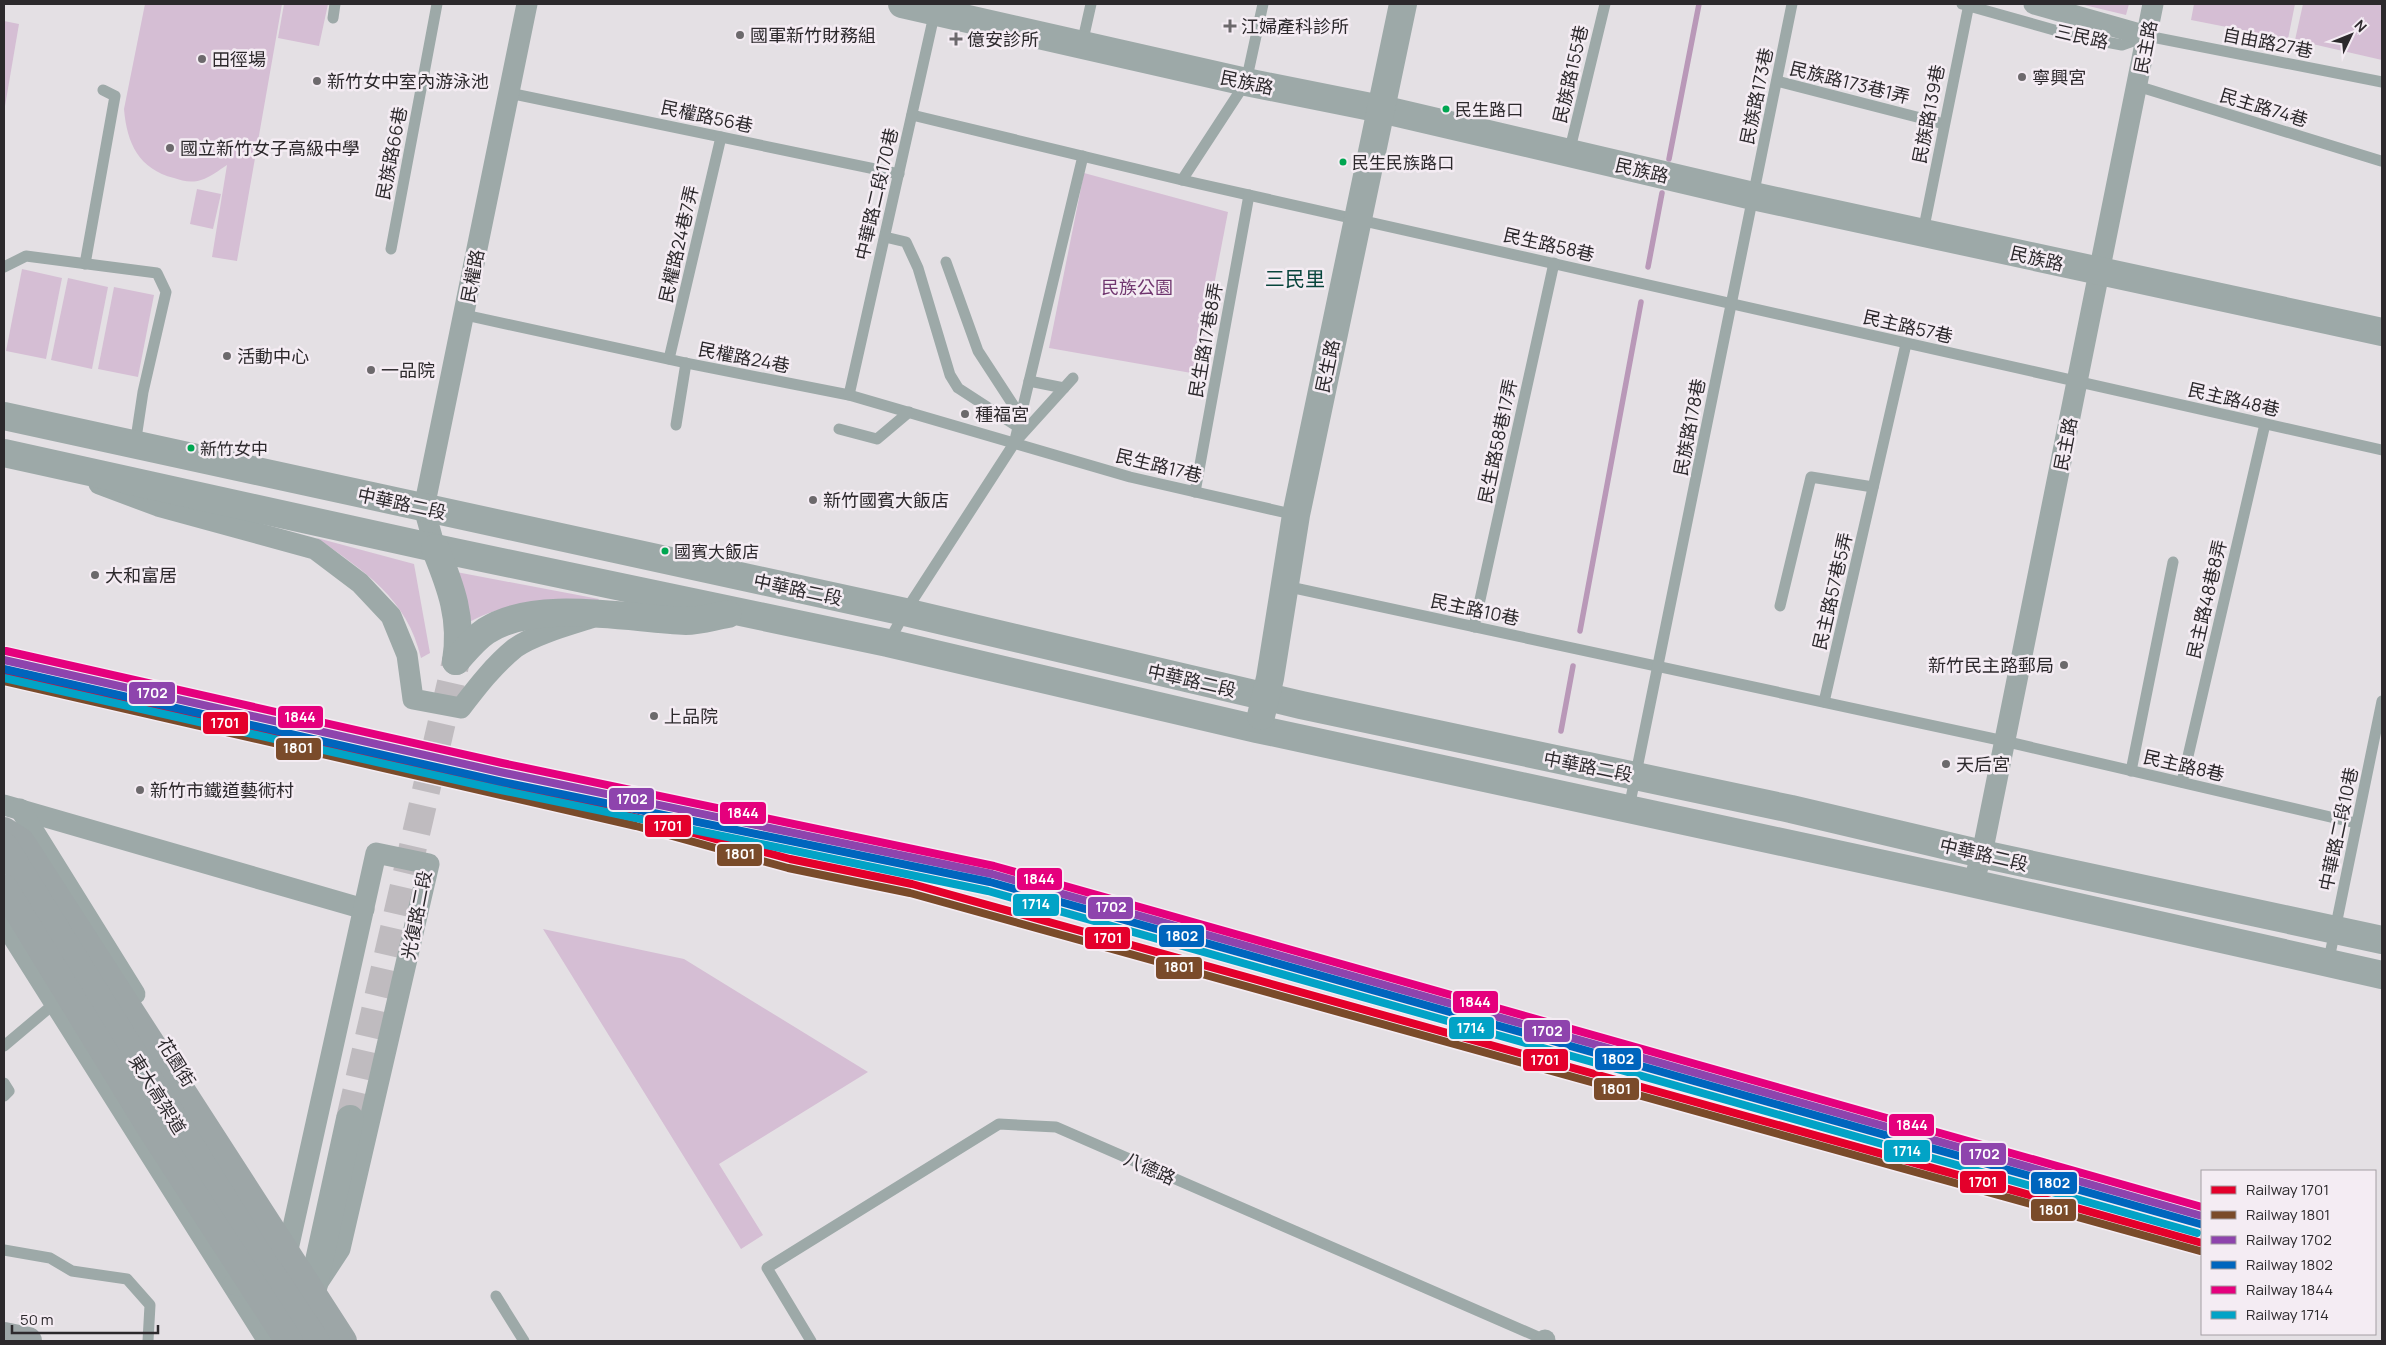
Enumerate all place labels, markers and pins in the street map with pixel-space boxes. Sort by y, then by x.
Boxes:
place label: 江婦產科診所 [1241,14,1349,38]
marker: 江婦產科診所 [1223,19,1237,33]
place label: 國軍新竹財務組 [750,23,876,47]
place label: 億安診所 [967,27,1039,51]
marker: 國軍新竹財務組 [734,29,746,41]
marker: 億安診所 [949,32,963,46]
place label: 田徑場 [212,47,266,71]
marker: 田徑場 [196,53,208,65]
place label: 寧興宮 [2032,65,2086,89]
place label: 新竹女中室內游泳池 [327,69,489,93]
marker: 寧興宮 [2016,71,2028,83]
marker: 新竹女中室內游泳池 [311,75,323,87]
place label: 民生路口 [1455,98,1523,121]
marker: 民生路口 [1441,104,1451,114]
place label: 國立新竹女子高級中學 [180,136,360,160]
marker: 國立新竹女子高級中學 [164,142,176,154]
place label: 民生民族路口 [1352,151,1454,174]
marker: 民生民族路口 [1338,157,1348,167]
place label: 活動中心 [237,344,309,368]
marker: 活動中心 [221,350,233,362]
place label: 一品院 [381,358,435,382]
marker: 一品院 [365,364,377,376]
place label: 種福宮 [975,402,1029,426]
marker: 種福宮 [959,408,971,420]
place label: 新竹女中 [200,437,268,460]
marker: 新竹女中 [186,443,196,453]
place label: 新竹國賓大飯店 [823,488,949,512]
marker: 新竹國賓大飯店 [807,494,819,506]
place label: 國賓大飯店 [674,540,759,563]
marker: 國賓大飯店 [660,546,670,556]
place label: 大和富居 [105,563,177,587]
marker: 大和富居 [89,569,101,581]
place label: 新竹民主路郵局 [1928,653,2054,677]
marker: 新竹民主路郵局 [2058,659,2070,671]
place label: 上品院 [664,704,718,728]
marker: 上品院 [648,710,660,722]
place label: 天后宮 [1956,752,2010,776]
marker: 天后宮 [1940,758,1952,770]
place label: 新竹市鐵道藝術村 [150,778,294,802]
marker: 新竹市鐵道藝術村 [134,784,146,796]

